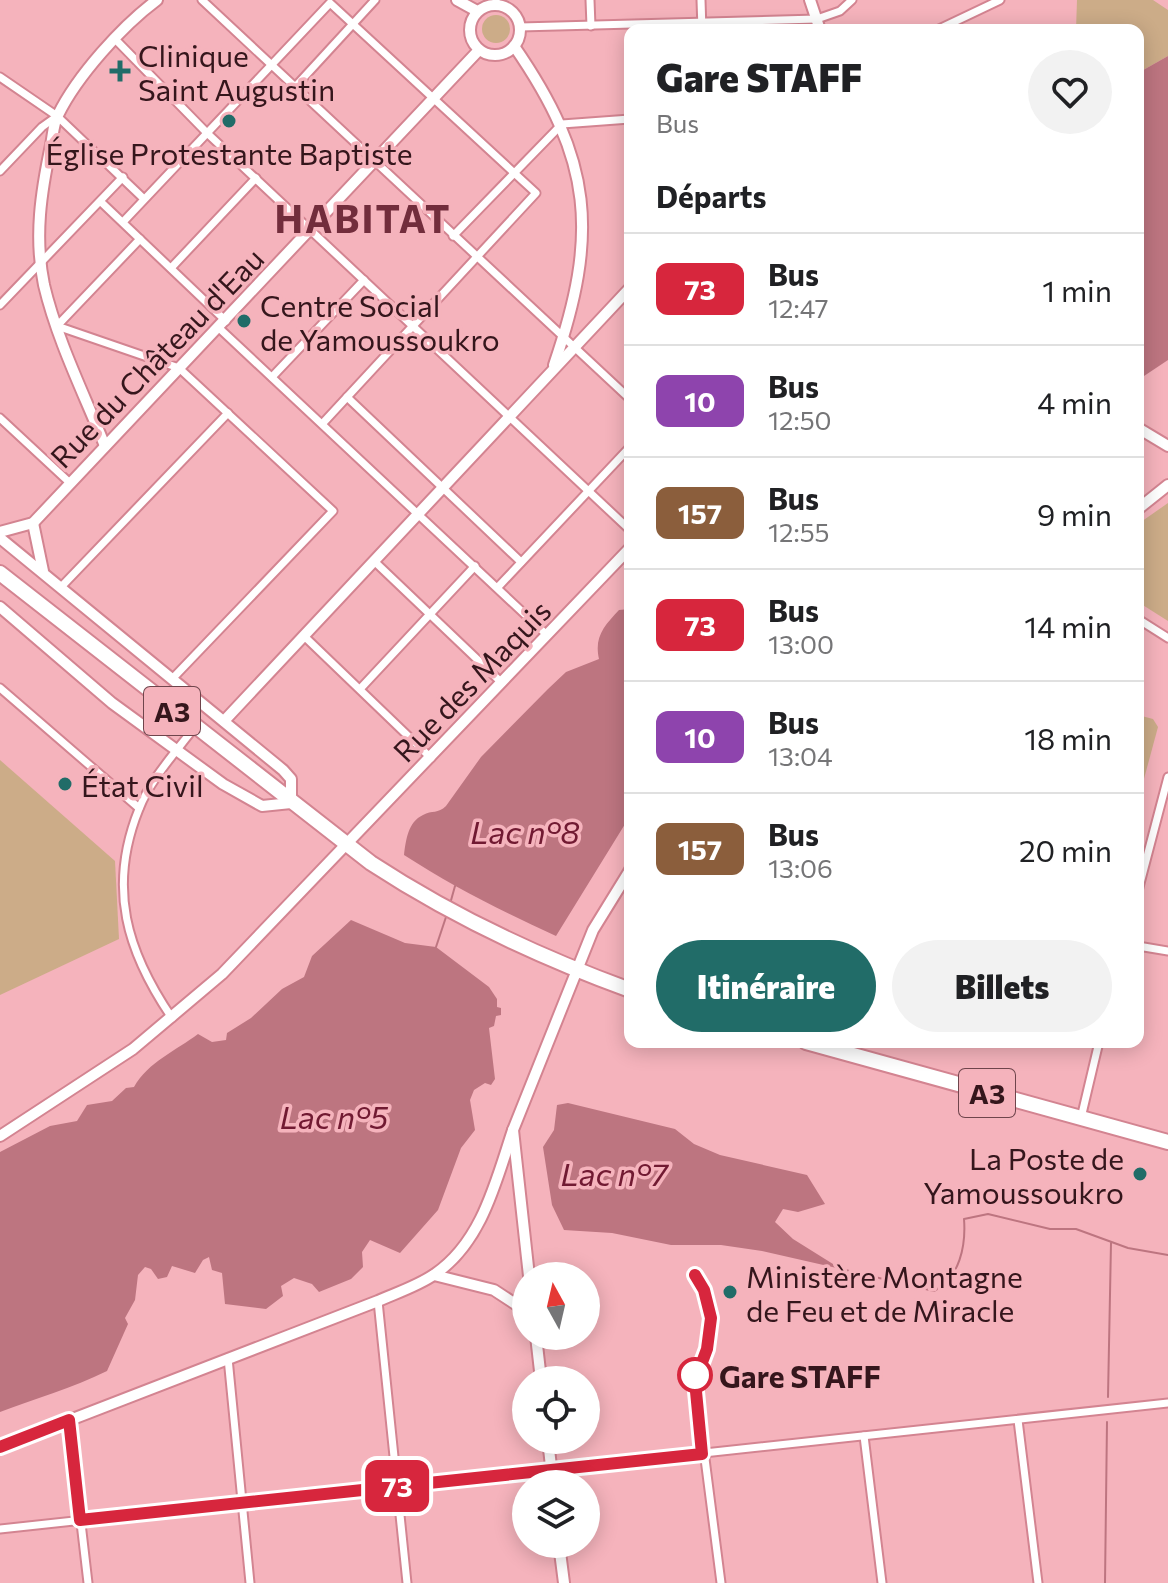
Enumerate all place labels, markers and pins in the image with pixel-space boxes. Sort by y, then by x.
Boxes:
place label: Clinique Saint Augustin [138,36,335,107]
marker: Clinique Saint Augustin [109,60,131,82]
marker: Église Protestante Baptiste [220,112,238,130]
place label: Église Protestante Baptiste [46,134,413,171]
place label: Centre Social de Yamoussoukro [260,286,500,357]
marker: Centre Social de Yamoussoukro [235,312,253,330]
place label: État Civil [81,766,204,803]
marker: État Civil [56,775,74,793]
place label: La Poste de Yamoussoukro [923,1139,1124,1210]
marker: La Poste de Yamoussoukro [1131,1165,1149,1183]
place label: Ministère Montagne de Feu et de Miracle [746,1257,1023,1328]
marker: Ministère Montagne de Feu et de Miracle [721,1283,739,1301]
place label: Gare STAFF [719,1357,881,1394]
marker: Gare STAFF [678,1358,712,1392]

